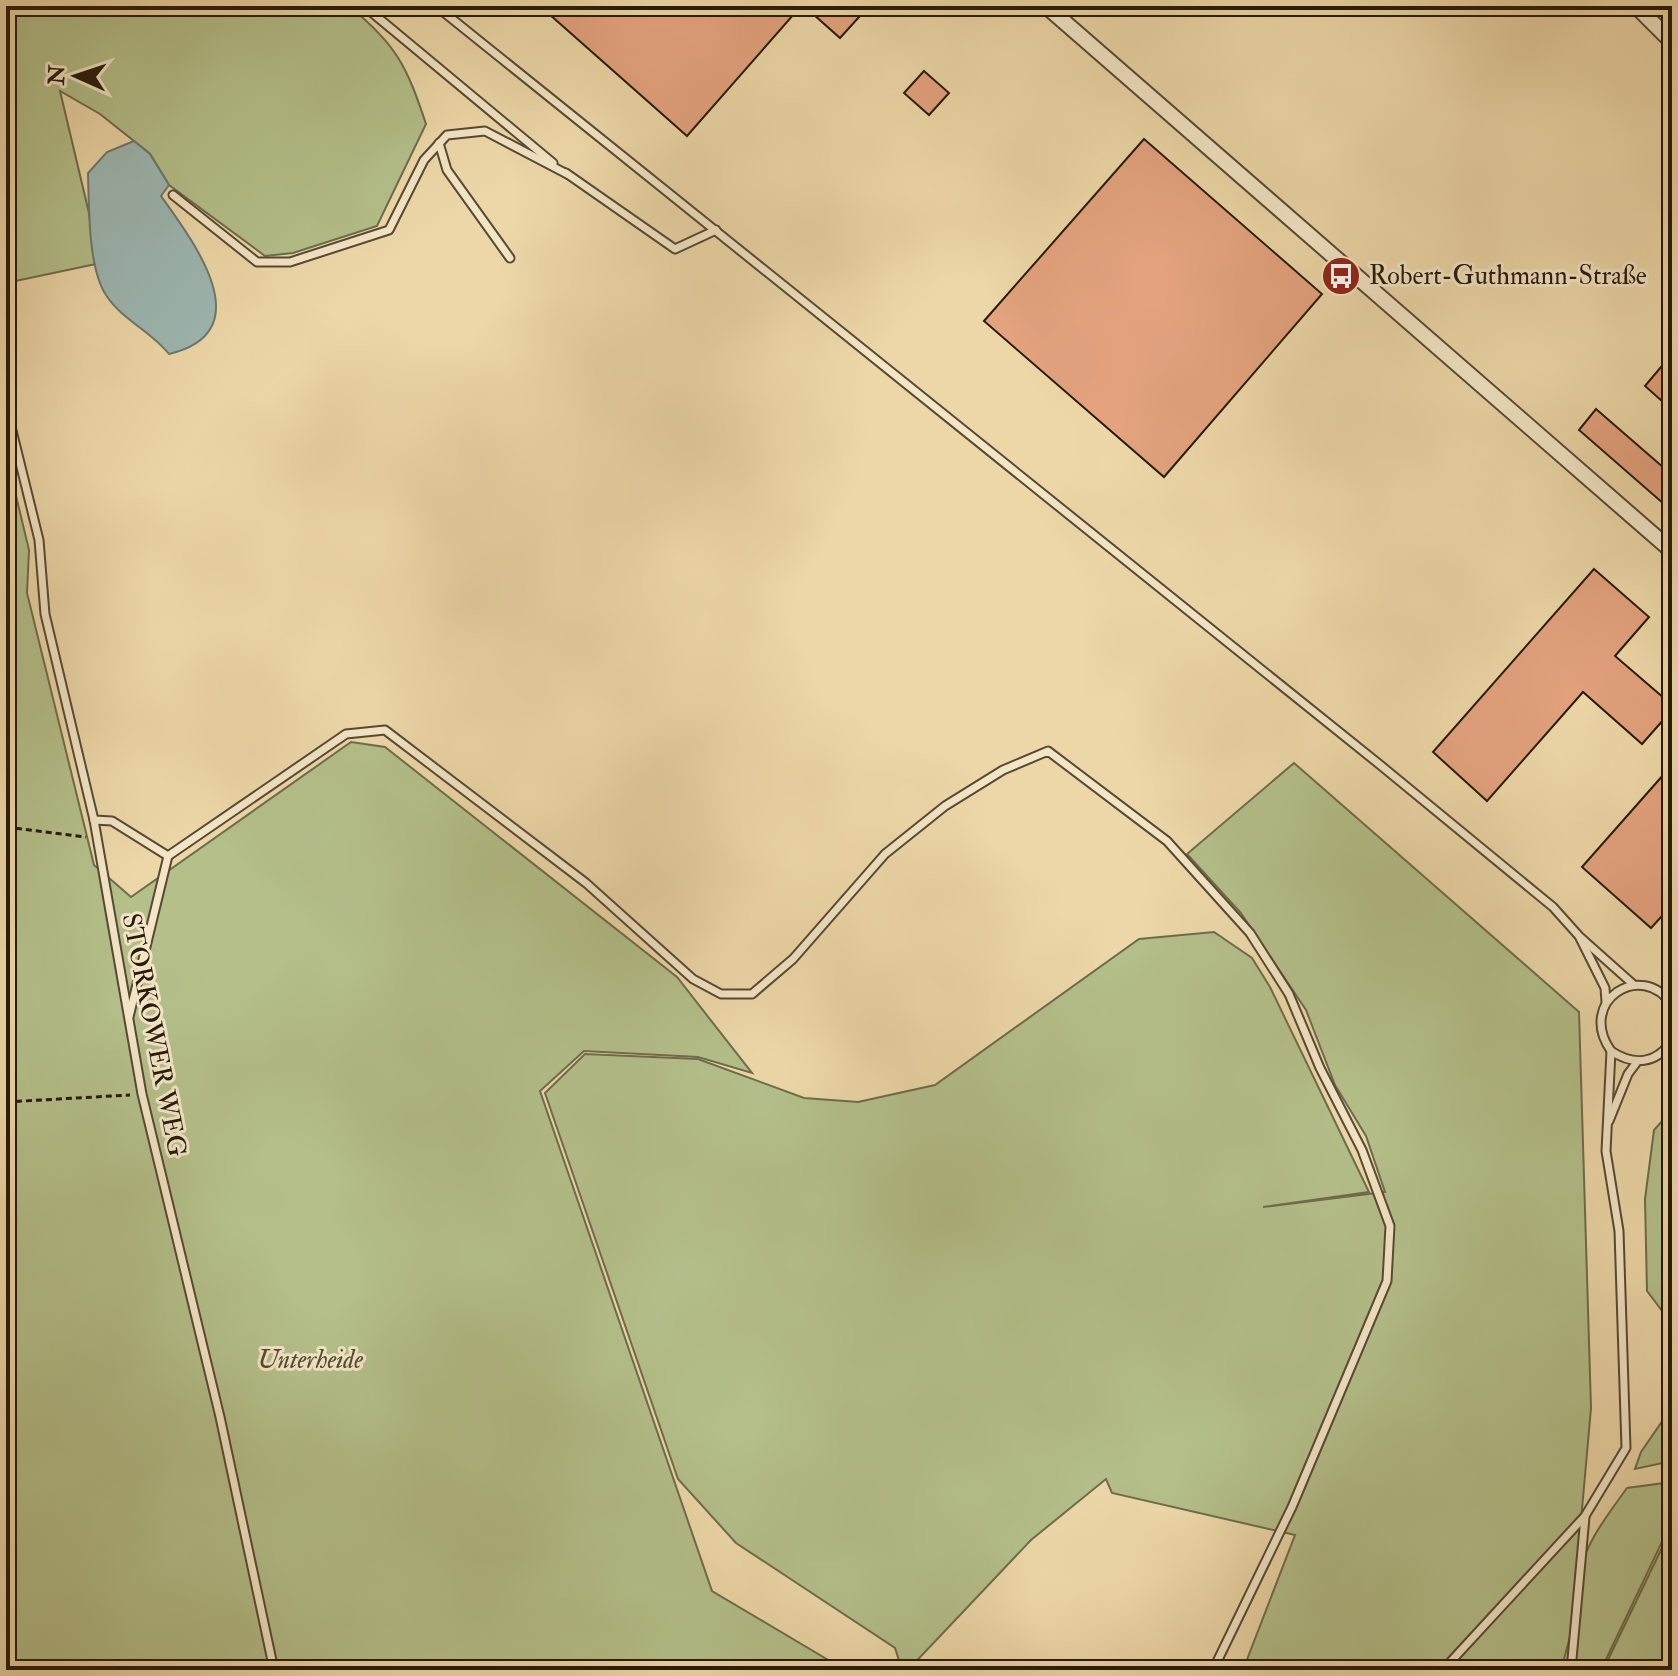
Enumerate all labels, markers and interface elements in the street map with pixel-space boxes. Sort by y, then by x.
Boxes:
north arrow [36,36,116,116]
text: N [42,64,72,87]
bus stop icon: Robert-Guthmann-Straße [1320,255,1362,297]
place label: Robert-Guthmann-Straße [1369,260,1647,292]
street label: STORKOWER WEG [115,911,193,1160]
park label: Unterheide [257,1344,363,1376]

